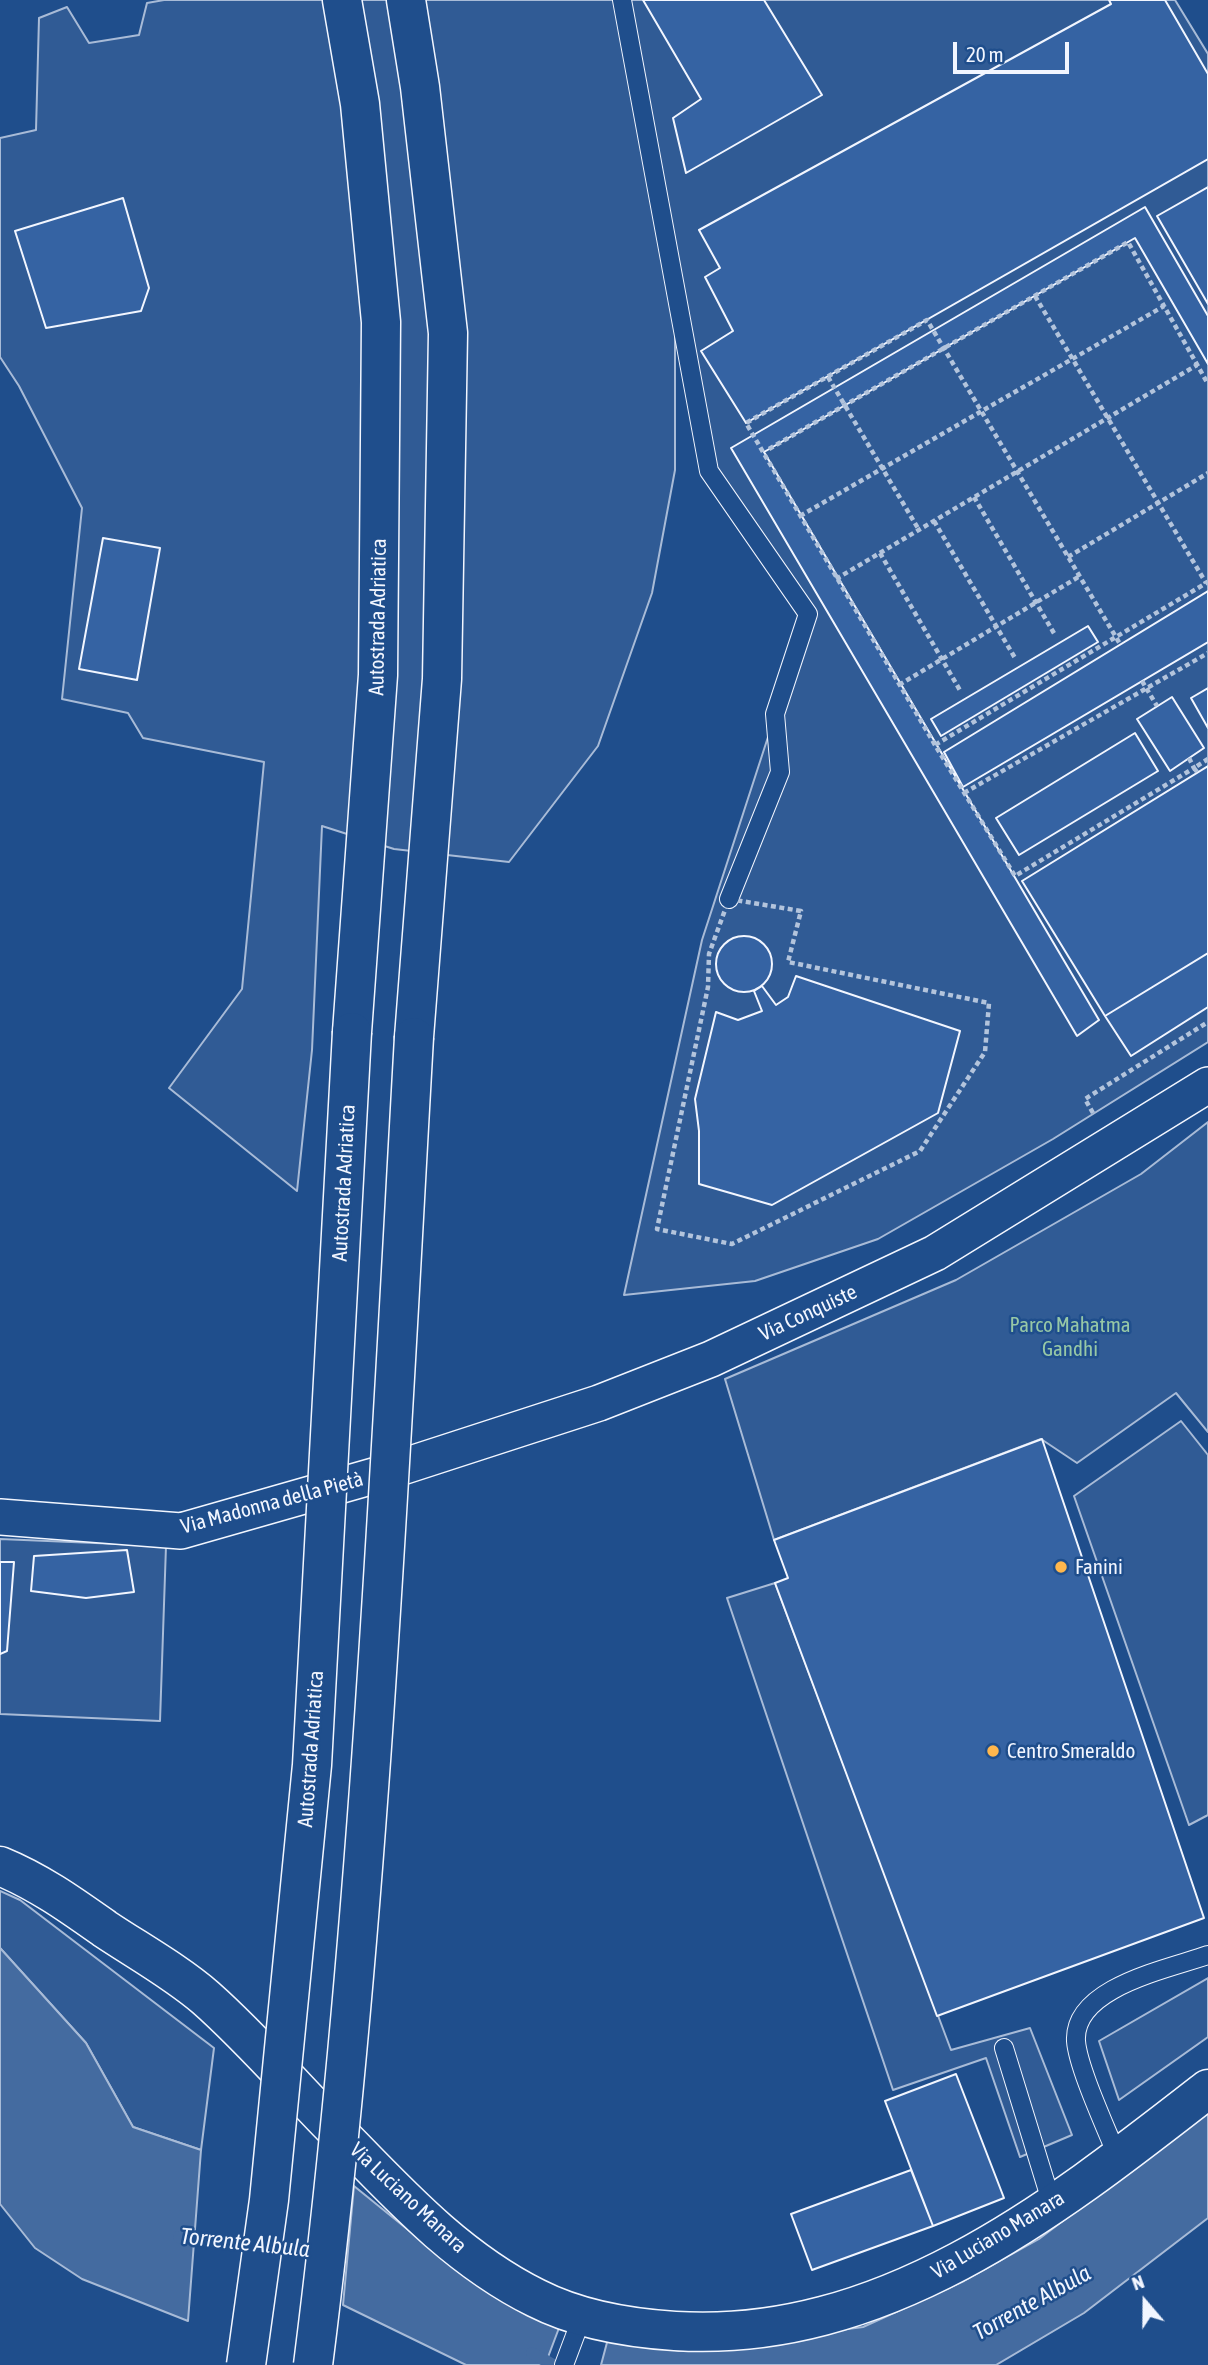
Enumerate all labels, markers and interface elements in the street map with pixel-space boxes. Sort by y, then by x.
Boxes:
scale bar [956,28,1072,72]
text: 20 m [966,42,1004,66]
street label: Autostrada Adriatica [364,538,392,696]
street label: Autostrada Adriatica [327,1104,361,1262]
street label: Via Conquiste [755,1279,861,1347]
park label: Parco Mahatma Gandhi [1009,1312,1131,1362]
street label: Via Madonna della Pietà [178,1467,366,1539]
place label: Fanini [1075,1554,1123,1580]
marker: Fanini [1053,1559,1069,1575]
street label: Autostrada Adriatica [293,1670,329,1828]
place label: Centro Smeraldo [1007,1738,1135,1764]
marker: Centro Smeraldo [985,1743,1001,1759]
street label: Via Luciano Manara [344,2137,472,2259]
street label: Via Luciano Manara [927,2185,1069,2285]
water label: Torrente Albula [179,2222,311,2264]
water label: Torrente Albula [969,2259,1095,2347]
north arrow [1110,2267,1180,2337]
text: N [1129,2270,1147,2295]

